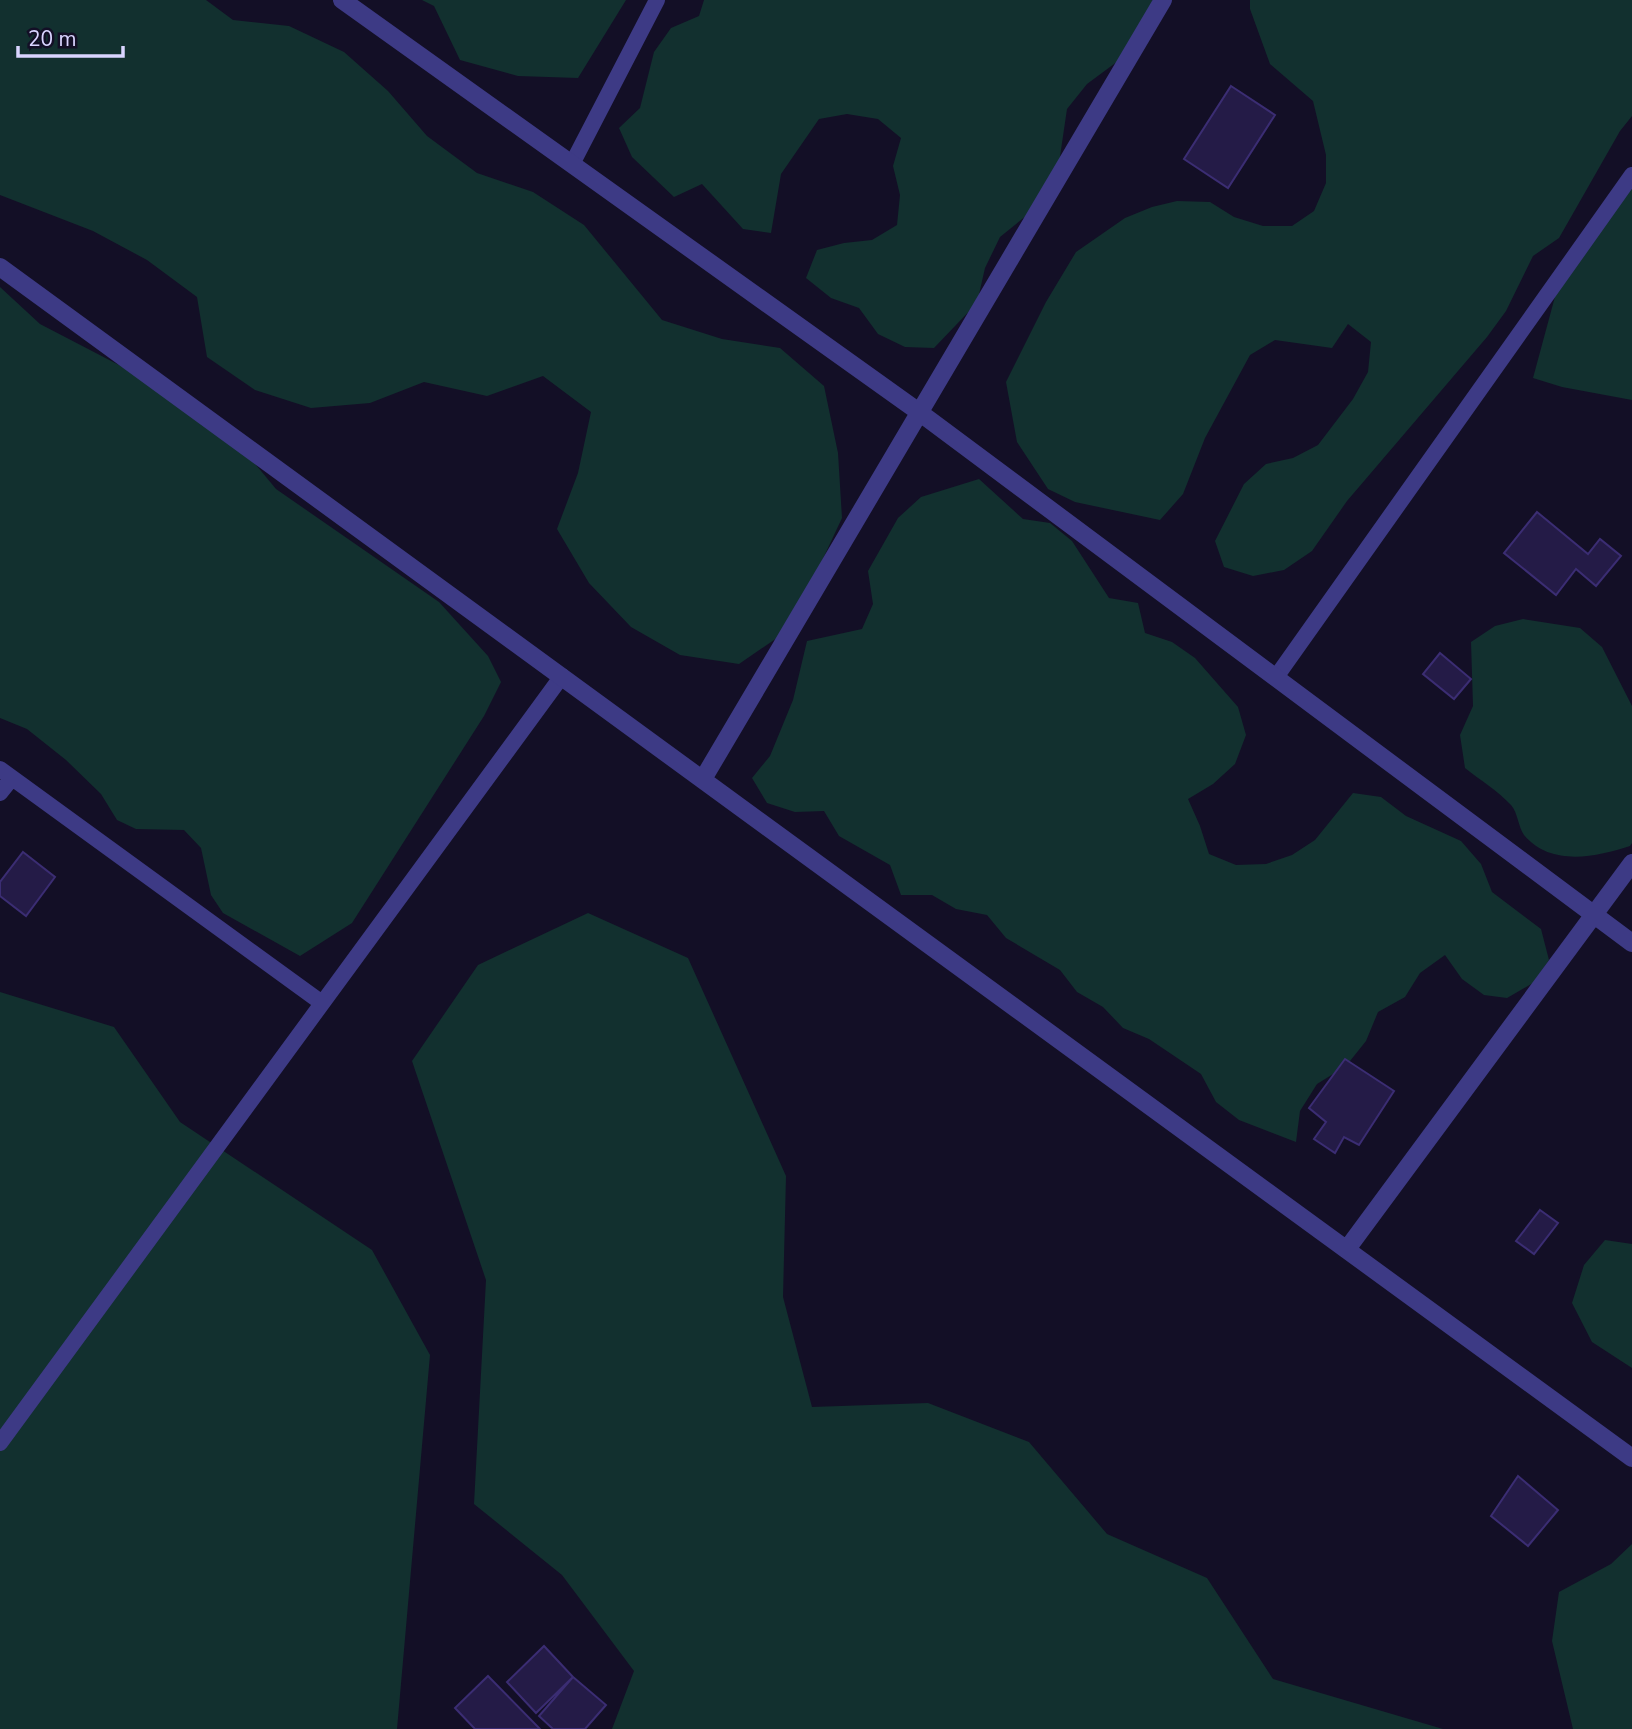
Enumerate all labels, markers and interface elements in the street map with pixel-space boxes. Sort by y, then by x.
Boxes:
scale bar [18,14,122,58]
text: 20 m [28,25,77,53]

